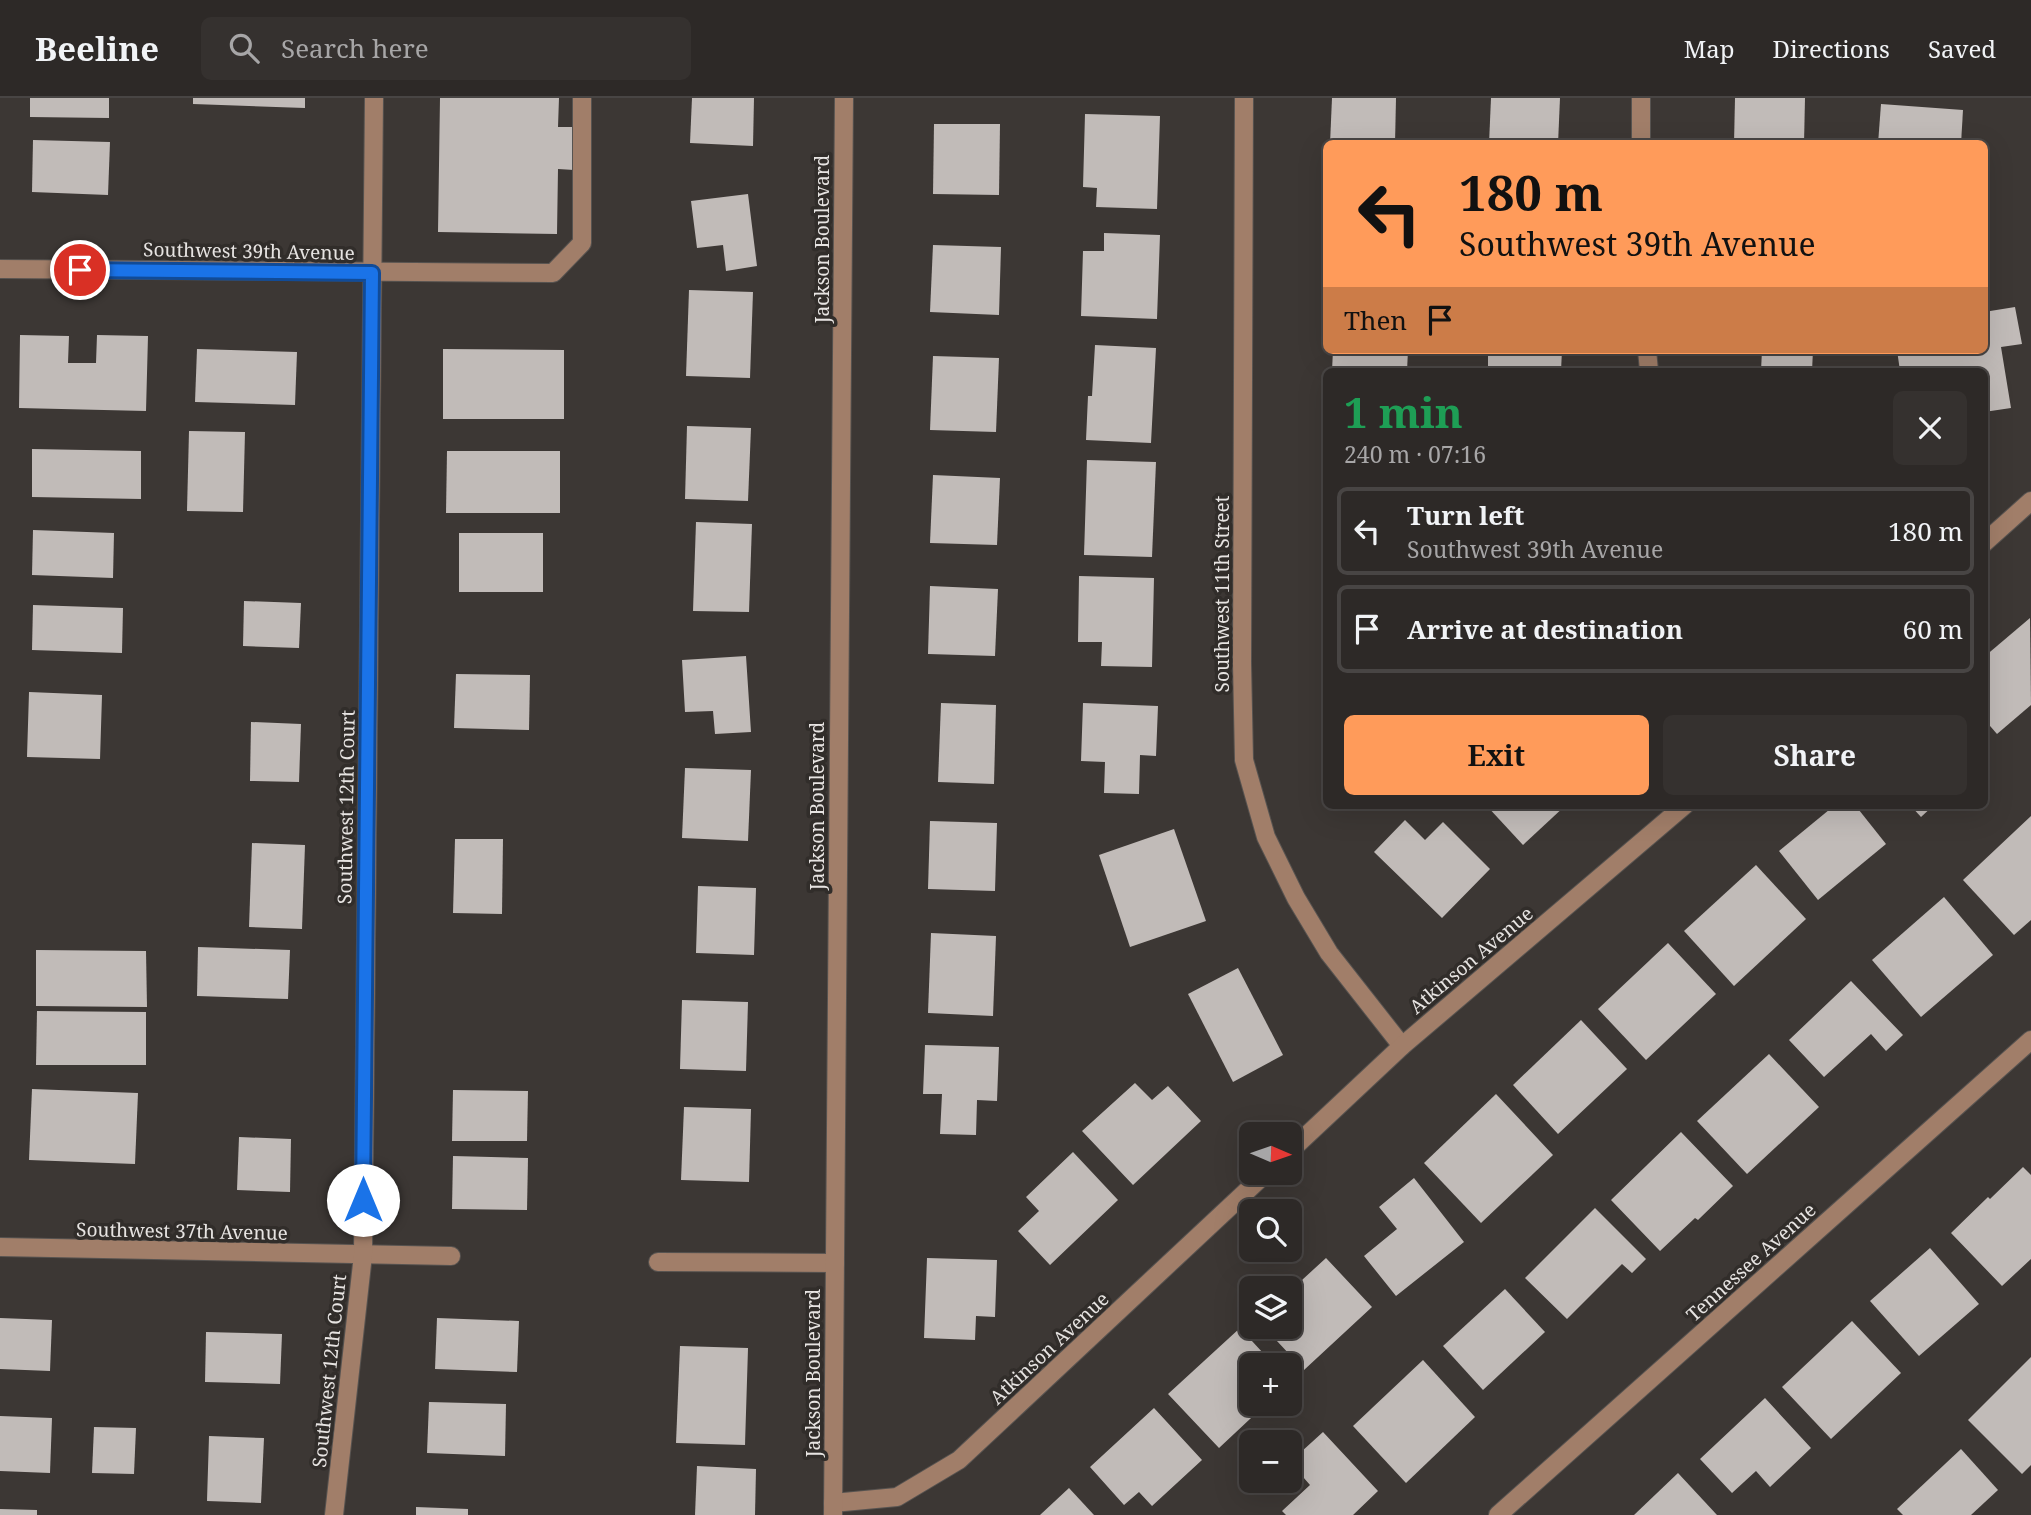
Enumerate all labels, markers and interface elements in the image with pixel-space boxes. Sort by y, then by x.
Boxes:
search box [201,17,691,80]
text: Beeline [35,26,159,71]
icon: search [225,29,263,67]
text: Search here [281,30,429,66]
text: Map [1684,32,1735,65]
text: Directions [1773,32,1890,65]
text: Saved [1928,32,1996,65]
street label: Jackson Boulevard [809,154,835,324]
text: 180 m [1459,159,1603,225]
icon: left [1344,168,1435,259]
text: Southwest 39th Avenue [1459,222,1816,265]
street label: Southwest 39th Avenue [143,236,355,266]
pin [50,240,110,300]
icon: arrive [61,251,99,289]
icon: arrive [1421,301,1459,339]
text: Then [1344,302,1407,338]
text: 1 min [1344,383,1463,440]
button: close [1893,391,1967,465]
text: 240 m · 07:16 [1344,438,1486,470]
street label: Southwest 11th Street [1209,495,1235,692]
text: Turn left [1407,497,1524,533]
icon: left [1348,512,1386,550]
text: 180 m [1888,513,1963,549]
text: Southwest 39th Avenue [1407,533,1663,565]
icon: arrive [1348,610,1386,648]
text: Arrive at destination [1407,611,1683,647]
text: 60 m [1903,611,1963,647]
street label: Southwest 12th Court [331,709,361,904]
button: Exit [1344,715,1649,795]
button: Share [1663,715,1967,795]
street label: Jackson Boulevard [804,721,830,891]
street label: Atkinson Avenue [1404,900,1538,1020]
north arrow [1239,1122,1302,1185]
map controls [1239,1122,1302,1493]
position arrow [326,1163,400,1237]
street label: Tennessee Avenue [1681,1197,1821,1327]
button: search [1239,1199,1302,1262]
street label: Southwest 37th Avenue [76,1216,288,1246]
street label: Southwest 12th Court [306,1273,352,1469]
button: layers [1239,1276,1302,1339]
street label: Atkinson Avenue [984,1286,1114,1410]
street label: Jackson Boulevard [800,1288,826,1458]
button: + [1239,1353,1302,1416]
button: − [1239,1430,1302,1493]

